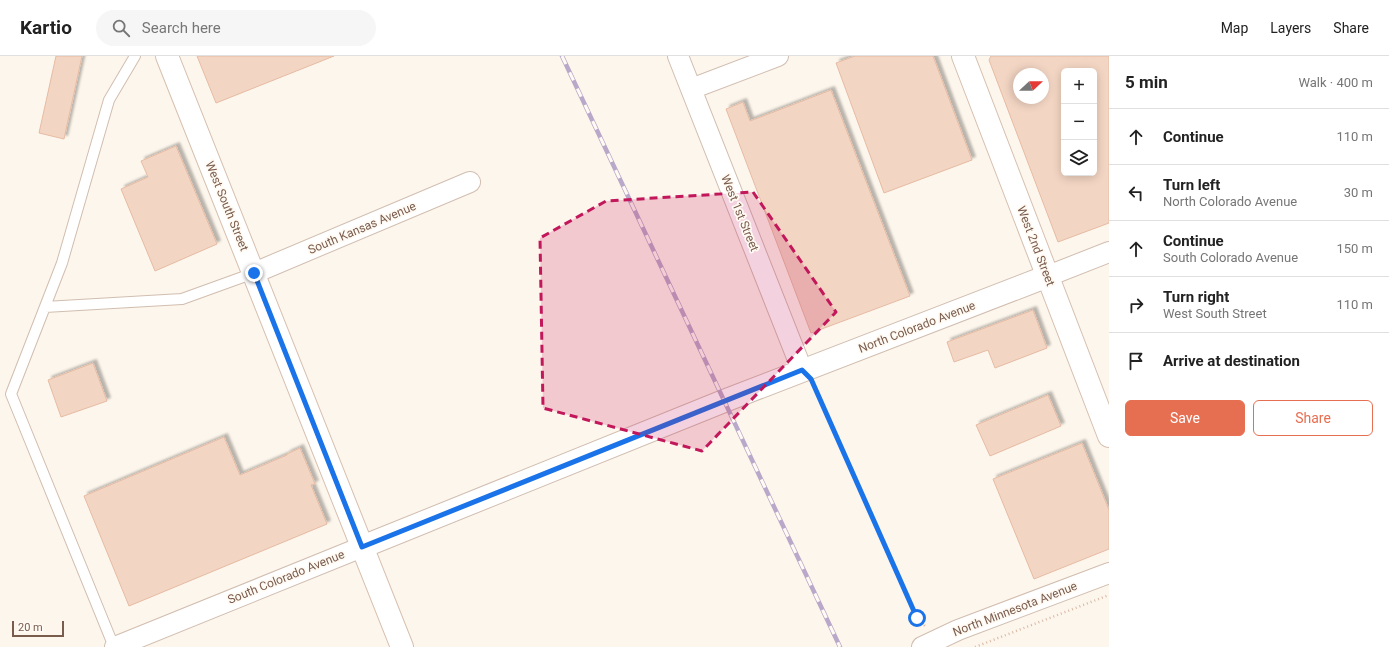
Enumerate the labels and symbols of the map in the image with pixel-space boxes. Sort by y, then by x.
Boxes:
north arrow [1013,68,1049,104]
street label: West South Street [203,159,251,253]
street label: West 1st Street [718,173,762,253]
street label: South Kansas Avenue [306,199,418,257]
street label: West 2nd Street [1014,204,1058,288]
route end [245,264,263,282]
street label: North Colorado Avenue [857,298,977,356]
street label: South Colorado Avenue [226,547,346,607]
street label: North Minnesota Avenue [951,579,1079,639]
route start [908,609,926,627]
scale bar [12,619,64,638]

